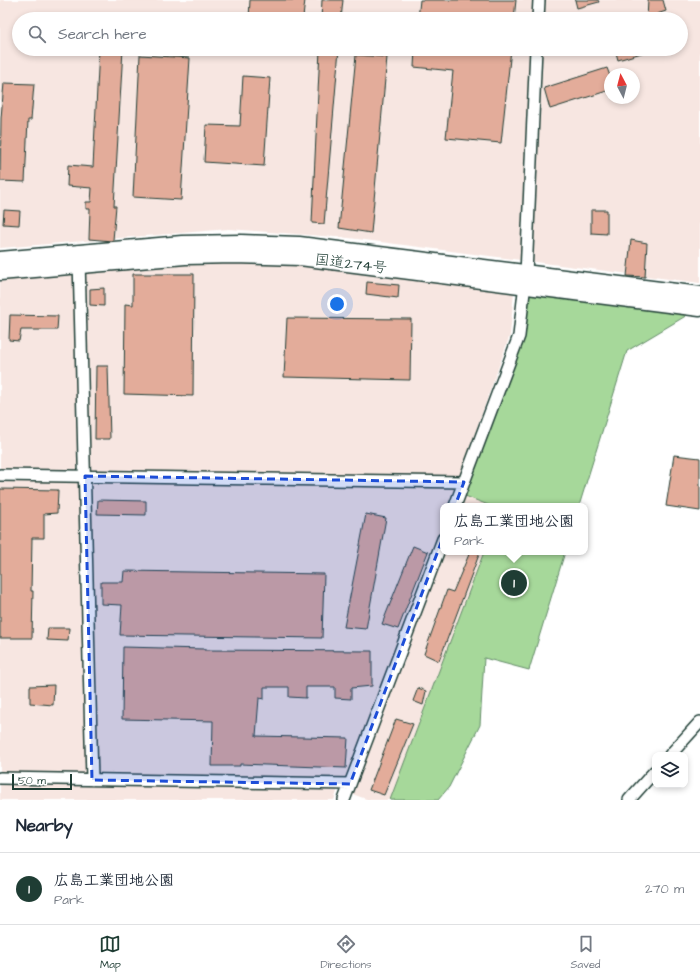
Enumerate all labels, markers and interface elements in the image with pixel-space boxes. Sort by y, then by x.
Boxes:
search box [12,12,688,56]
icon: search [26,23,48,45]
text: Search here [58,24,147,45]
north arrow [604,68,640,104]
street label: 国道274号 [313,249,389,279]
your location [327,294,347,314]
popup [440,503,588,555]
text: 広島工業団地公園 [454,511,574,532]
text: Park [454,532,484,550]
pin: 1 [501,568,527,598]
map controls [652,752,688,788]
button: layers [652,752,688,788]
scale bar [12,772,72,791]
text: 50 m [18,773,46,788]
text: Nearby [16,814,73,838]
text: 広島工業団地公園 [54,870,174,891]
text: 1 [28,880,30,898]
text: 270 m [645,880,684,898]
text: Park [54,891,84,909]
tab: Map [99,933,121,972]
tab: Directions [320,933,372,972]
tab: Saved [571,933,601,972]

